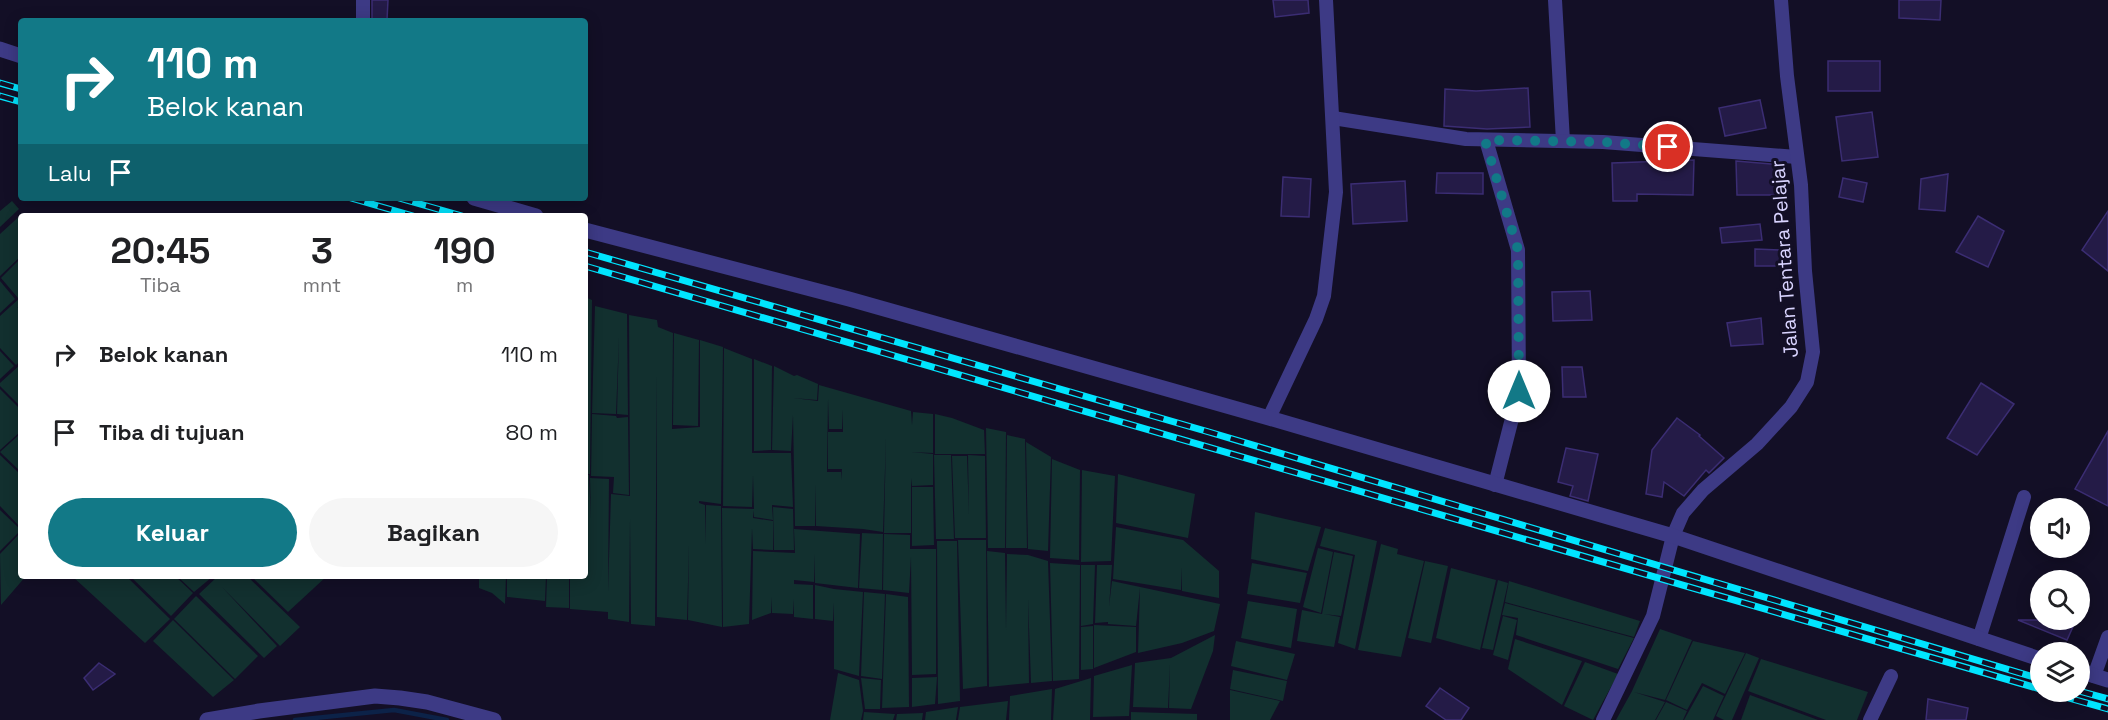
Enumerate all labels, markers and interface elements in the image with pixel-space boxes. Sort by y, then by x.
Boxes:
text: 110 m [147,37,259,90]
icon: right [48,42,126,120]
text: Belok kanan [147,89,304,124]
pin [1642,121,1693,172]
icon: arrive [1651,130,1684,163]
icon: arrive [104,156,137,189]
text: Lalu [48,159,92,187]
street label: Jalan Tentara Pelajar [1764,159,1804,359]
text: 20:45 [110,228,210,274]
text: 3 [311,228,333,274]
text: 190 [434,228,496,274]
text: Tiba [140,272,181,298]
text: mnt [303,272,341,298]
text: m [456,272,473,298]
icon: right [48,338,81,371]
text: Belok kanan [99,340,228,368]
text: 110 m [501,340,558,368]
position arrow [1487,359,1551,423]
icon: arrive [48,416,81,449]
text: Tiba di tujuan [99,418,245,446]
text: 80 m [506,418,558,446]
button: Keluar [48,498,297,567]
button: Bagikan [309,498,558,567]
map controls [2030,498,2090,702]
button: sound [2030,498,2090,558]
button: search [2030,570,2090,630]
button: layers [2030,642,2090,702]

